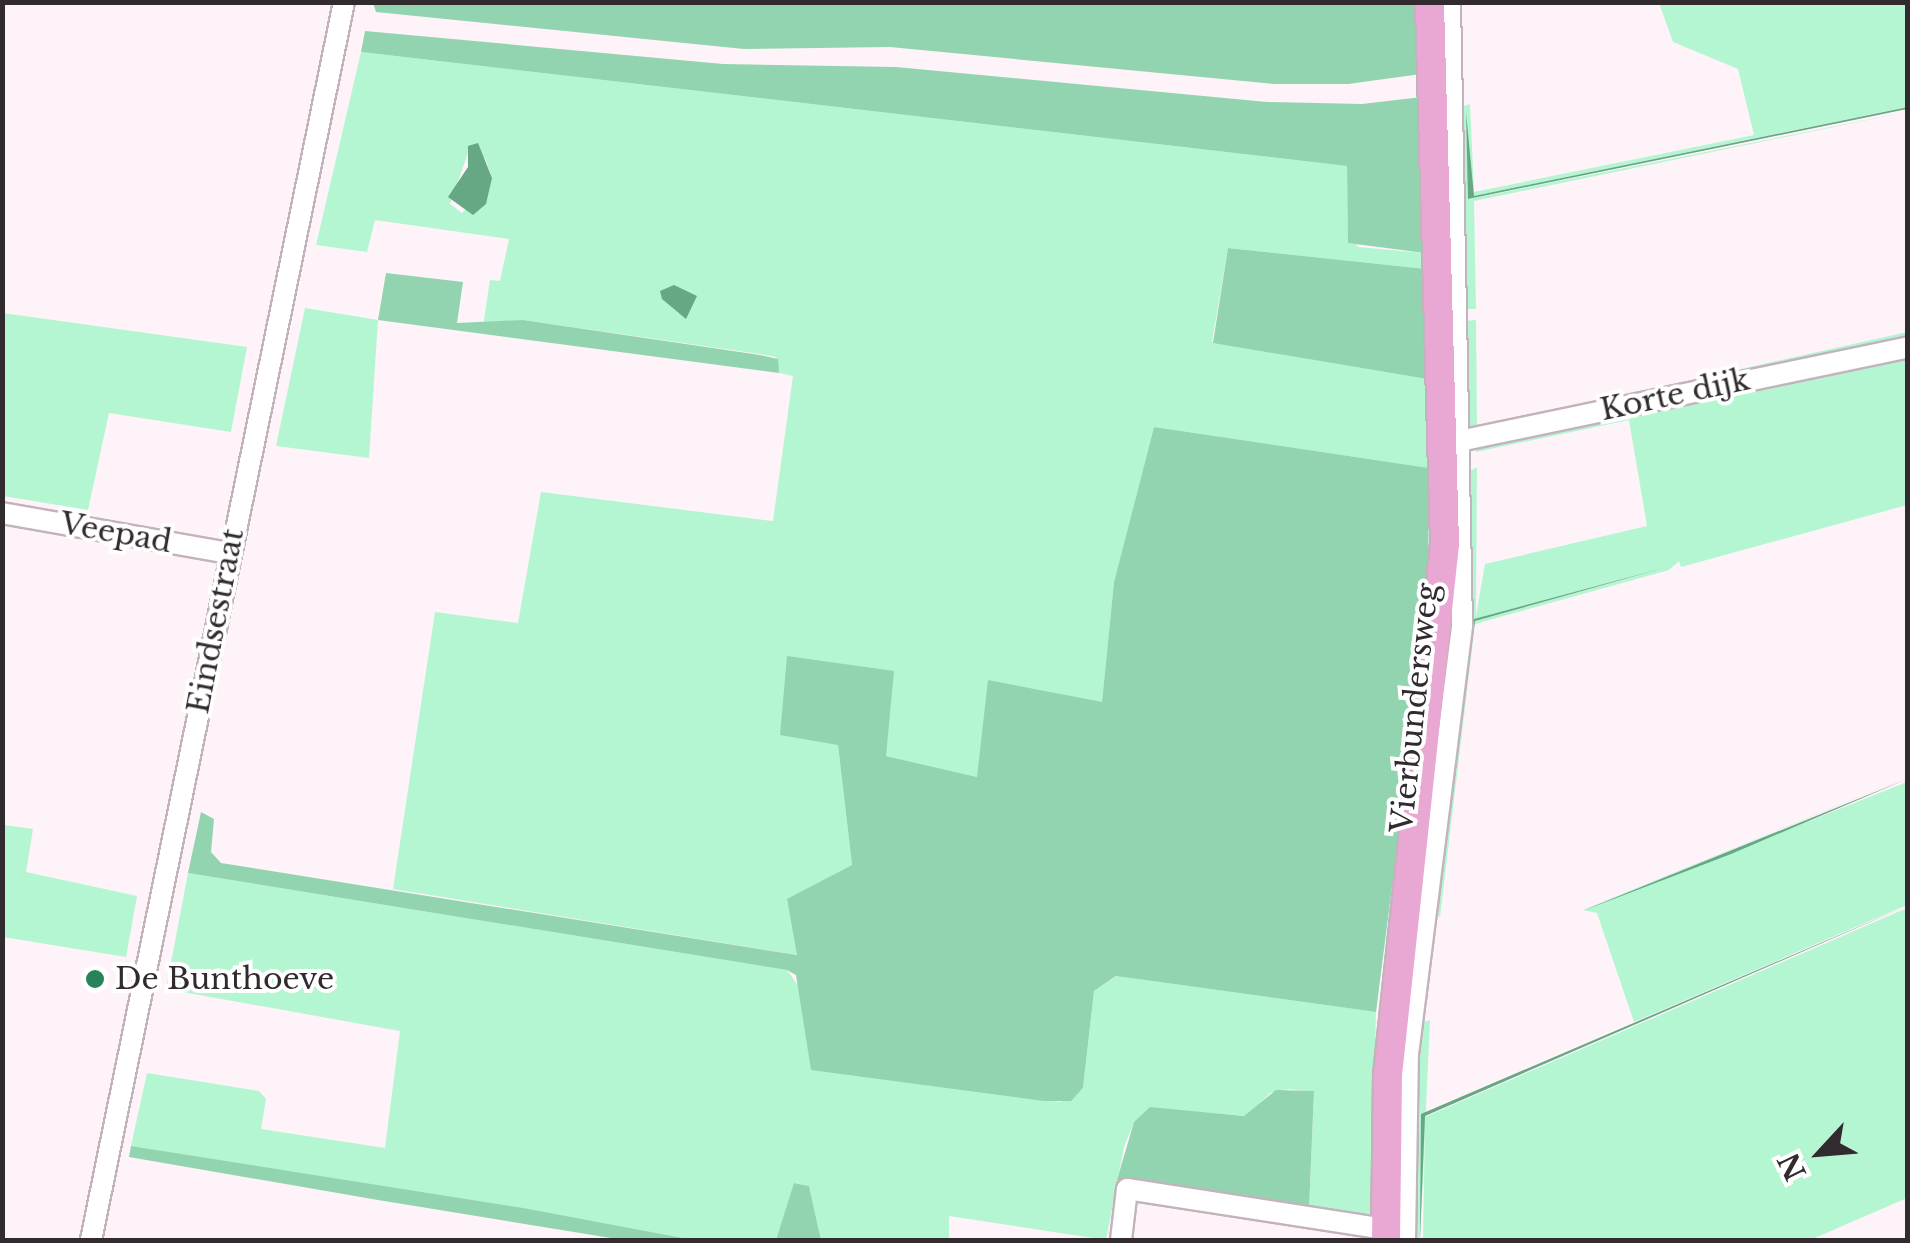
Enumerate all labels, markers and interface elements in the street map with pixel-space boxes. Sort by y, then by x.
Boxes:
street label: Korte dijk [1597,362,1753,428]
street label: Veepad [57,505,175,561]
street label: Eindsestraat [180,525,252,717]
street label: Vierbundersweg [1384,581,1446,835]
place label: De Bunthoeve [115,961,334,997]
marker: De Bunthoeve [84,968,106,990]
north arrow [1770,1103,1870,1203]
text: N [1771,1147,1814,1186]

